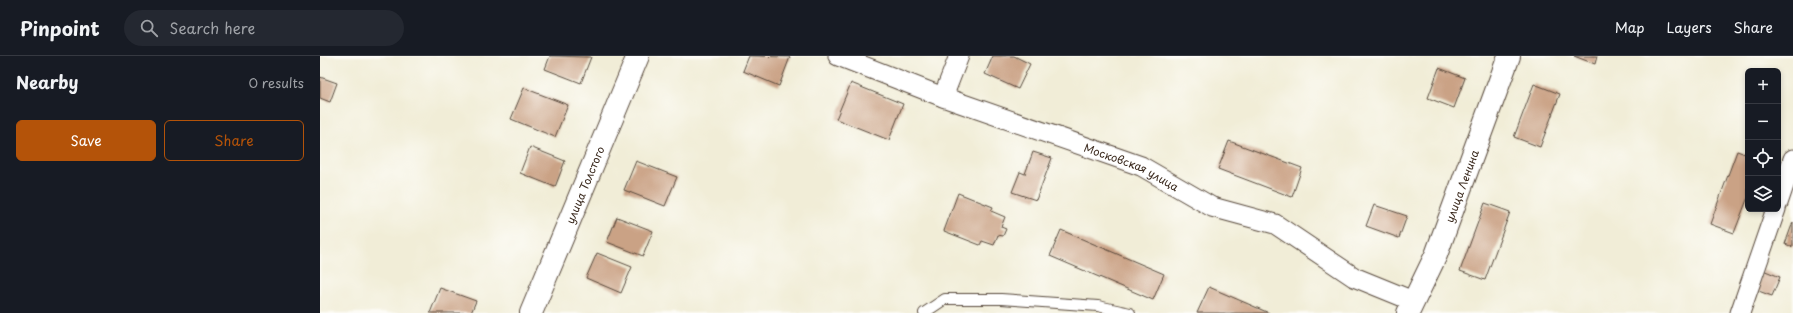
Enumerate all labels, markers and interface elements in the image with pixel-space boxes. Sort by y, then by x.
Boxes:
search box [124,10,404,46]
text: Pinpoint [20,14,100,42]
text: Search here [170,16,255,39]
icon: search [138,17,160,39]
text: Map [1615,17,1645,38]
text: Layers [1667,17,1712,38]
text: Share [1734,17,1773,38]
map controls [1745,68,1781,212]
button: + [1745,68,1781,104]
text: Nearby [16,69,78,95]
text: 0 results [249,73,304,92]
button: − [1745,104,1781,140]
button: Save [16,120,156,161]
button: Share [164,120,304,161]
street label: Московская улица [1082,138,1182,195]
button: locate [1745,140,1781,176]
street label: улица Толстого [561,143,608,226]
street label: улица Ленина [1440,147,1483,225]
button: layers [1745,176,1781,212]

